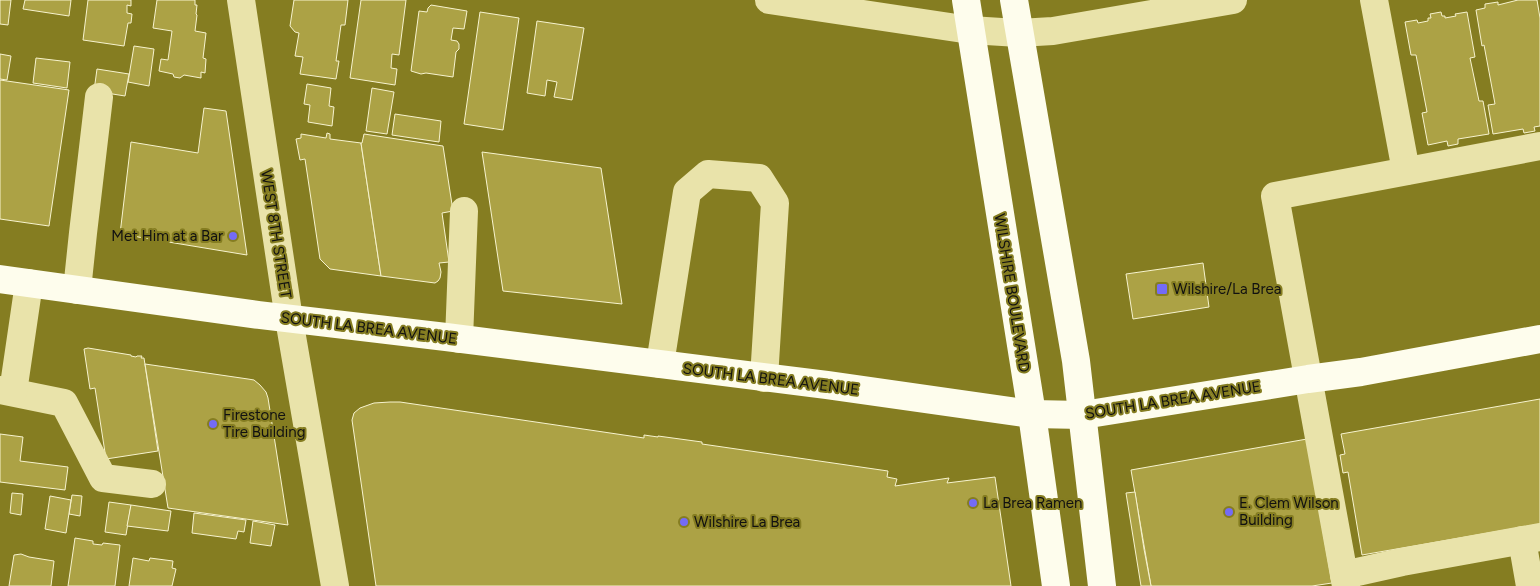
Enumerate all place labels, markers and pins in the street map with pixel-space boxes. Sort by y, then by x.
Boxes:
place label: Met Him at a Bar [111,227,223,245]
marker: Met Him at a Bar [227,230,239,242]
place label: Wilshire/La Brea [1173,280,1281,298]
marker: Wilshire/La Brea [1155,282,1169,296]
place label: Firestone Tire Building [223,406,306,441]
marker: Firestone Tire Building [207,418,219,430]
place label: La Brea Ramen [983,494,1082,512]
place label: E. Clem Wilson Building [1239,494,1339,529]
marker: La Brea Ramen [967,497,979,509]
marker: E. Clem Wilson Building [1223,506,1235,518]
place label: Wilshire La Brea [694,513,800,531]
marker: Wilshire La Brea [678,516,690,528]

